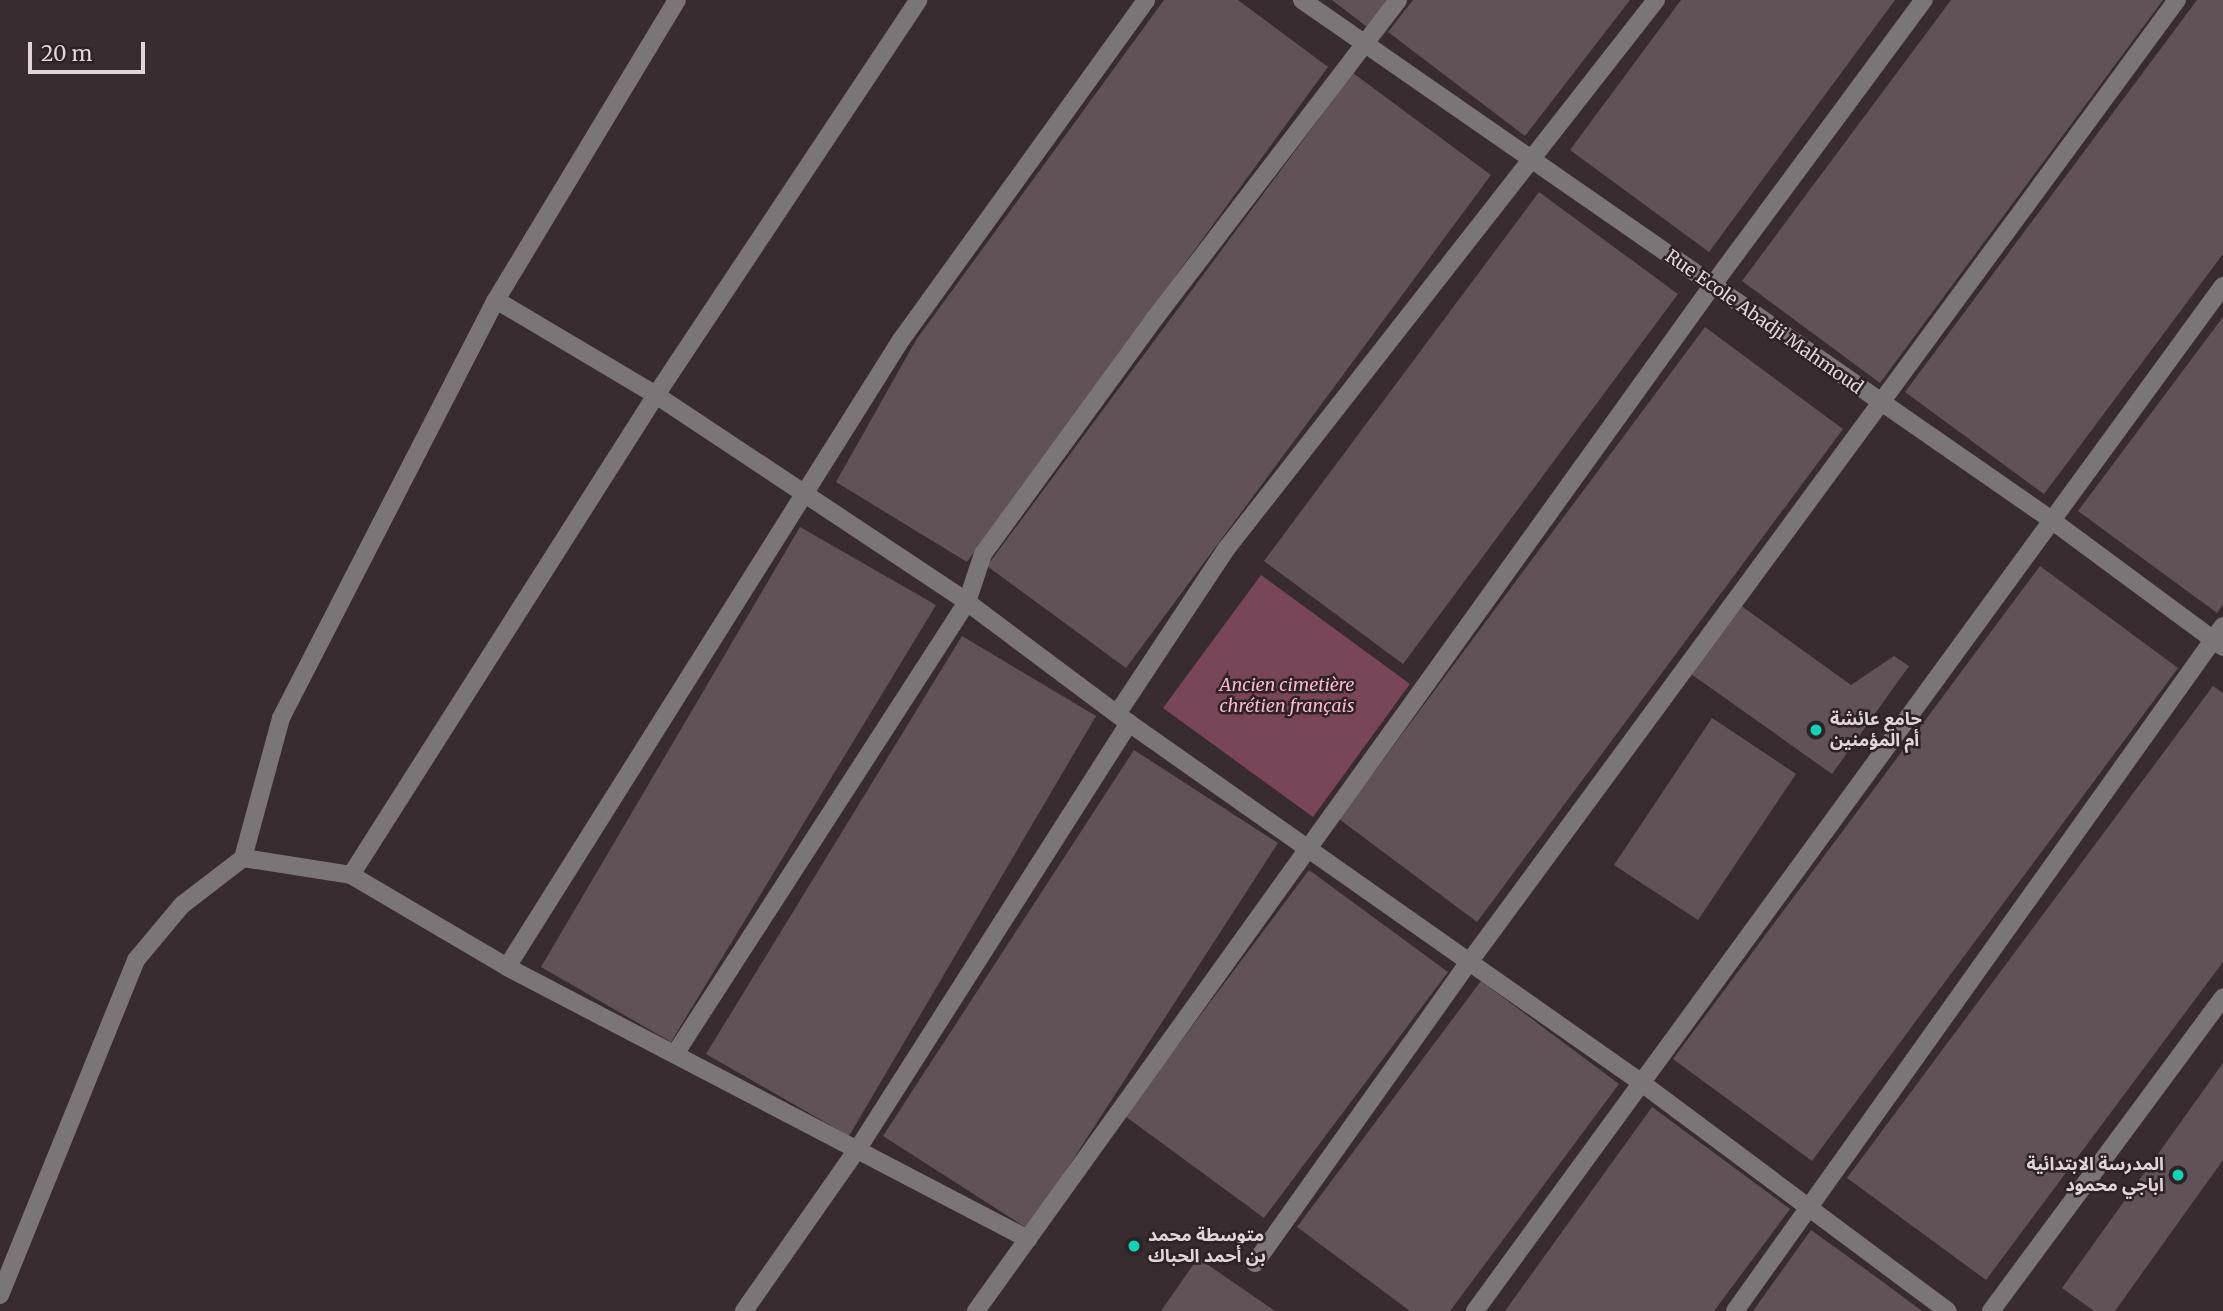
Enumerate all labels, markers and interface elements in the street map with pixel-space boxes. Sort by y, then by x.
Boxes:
scale bar [32,28,149,72]
text: 20 m [41,40,92,67]
street label: Rue Ecole Abadji Mahmoud [1661,245,1867,399]
park label: Ancien cimetière chrétien français [1219,675,1355,718]
place label: جامع عائشة أم المؤمنين [1830,709,1922,752]
marker: جامع عائشة أم المؤمنين [1808,722,1824,738]
place label: المدرسة الابتدائية اباجي محمود [2026,1154,2164,1196]
marker: المدرسة الابتدائية اباجي محمود [2170,1167,2186,1183]
place label: متوسطة محمد بن أحمد الحباك [1148,1225,1266,1268]
marker: متوسطة محمد بن أحمد الحباك [1126,1238,1142,1254]

